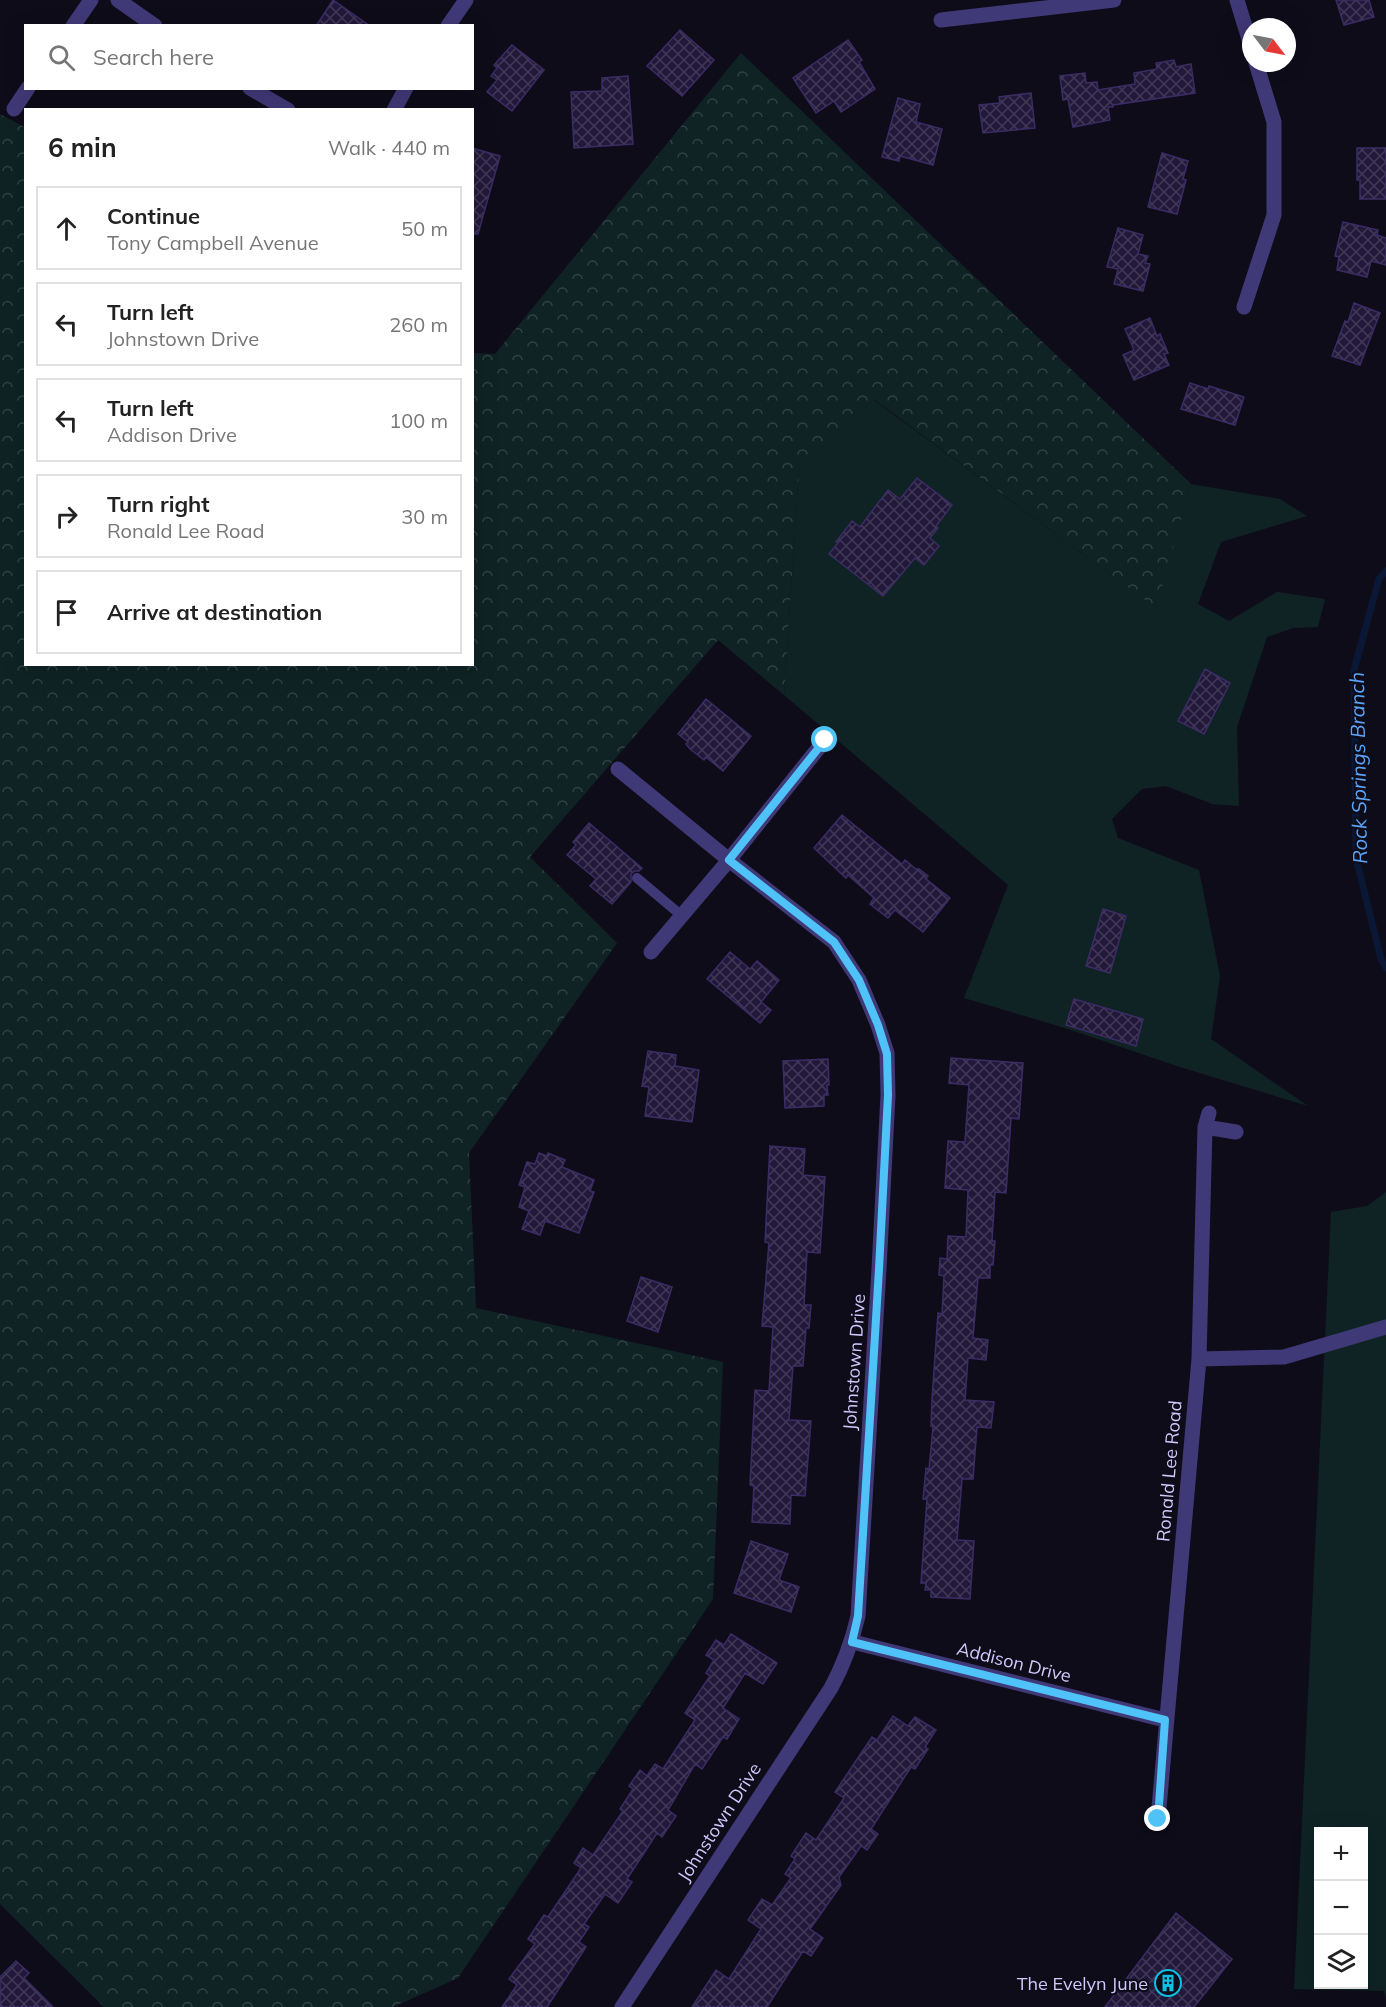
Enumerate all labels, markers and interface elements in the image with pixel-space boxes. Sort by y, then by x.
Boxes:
north arrow [1242,18,1296,72]
search box [24,24,474,90]
icon: search [45,41,78,74]
text: Search here [93,43,214,71]
text: 6 min [48,131,117,164]
text: Walk · 440 m [328,135,450,160]
text: Continue [107,202,200,230]
icon: ahead [50,212,83,245]
text: 50 m [401,216,448,241]
text: Tony Campbell Avenue [107,230,319,255]
text: Turn left [107,298,194,326]
icon: left [50,308,83,341]
text: 260 m [389,312,448,337]
text: Johnstown Drive [107,326,259,351]
text: Turn left [107,394,194,422]
icon: left [50,404,83,437]
text: 100 m [389,408,448,433]
text: Addison Drive [107,422,237,447]
text: Turn right [107,490,210,518]
icon: right [50,500,83,533]
text: 30 m [401,504,448,529]
text: Ronald Lee Road [107,518,265,543]
icon: arrive [50,596,83,629]
text: Arrive at destination [107,598,322,626]
water label: Rock Springs Branch [1344,672,1372,864]
route start [811,726,837,752]
street label: Johnstown Drive [838,1293,870,1431]
street label: Ronald Lee Road [1151,1399,1187,1543]
street label: Addison Drive [954,1637,1074,1687]
street label: Johnstown Drive [672,1758,766,1886]
route end [1144,1805,1170,1831]
map controls [1314,1827,1368,1989]
button: + [1314,1827,1368,1881]
button: − [1314,1881,1368,1935]
button: layers [1314,1935,1368,1989]
building icon: The Evelyn June [1153,1968,1183,1998]
place label: The Evelyn June [1017,1972,1148,1995]

